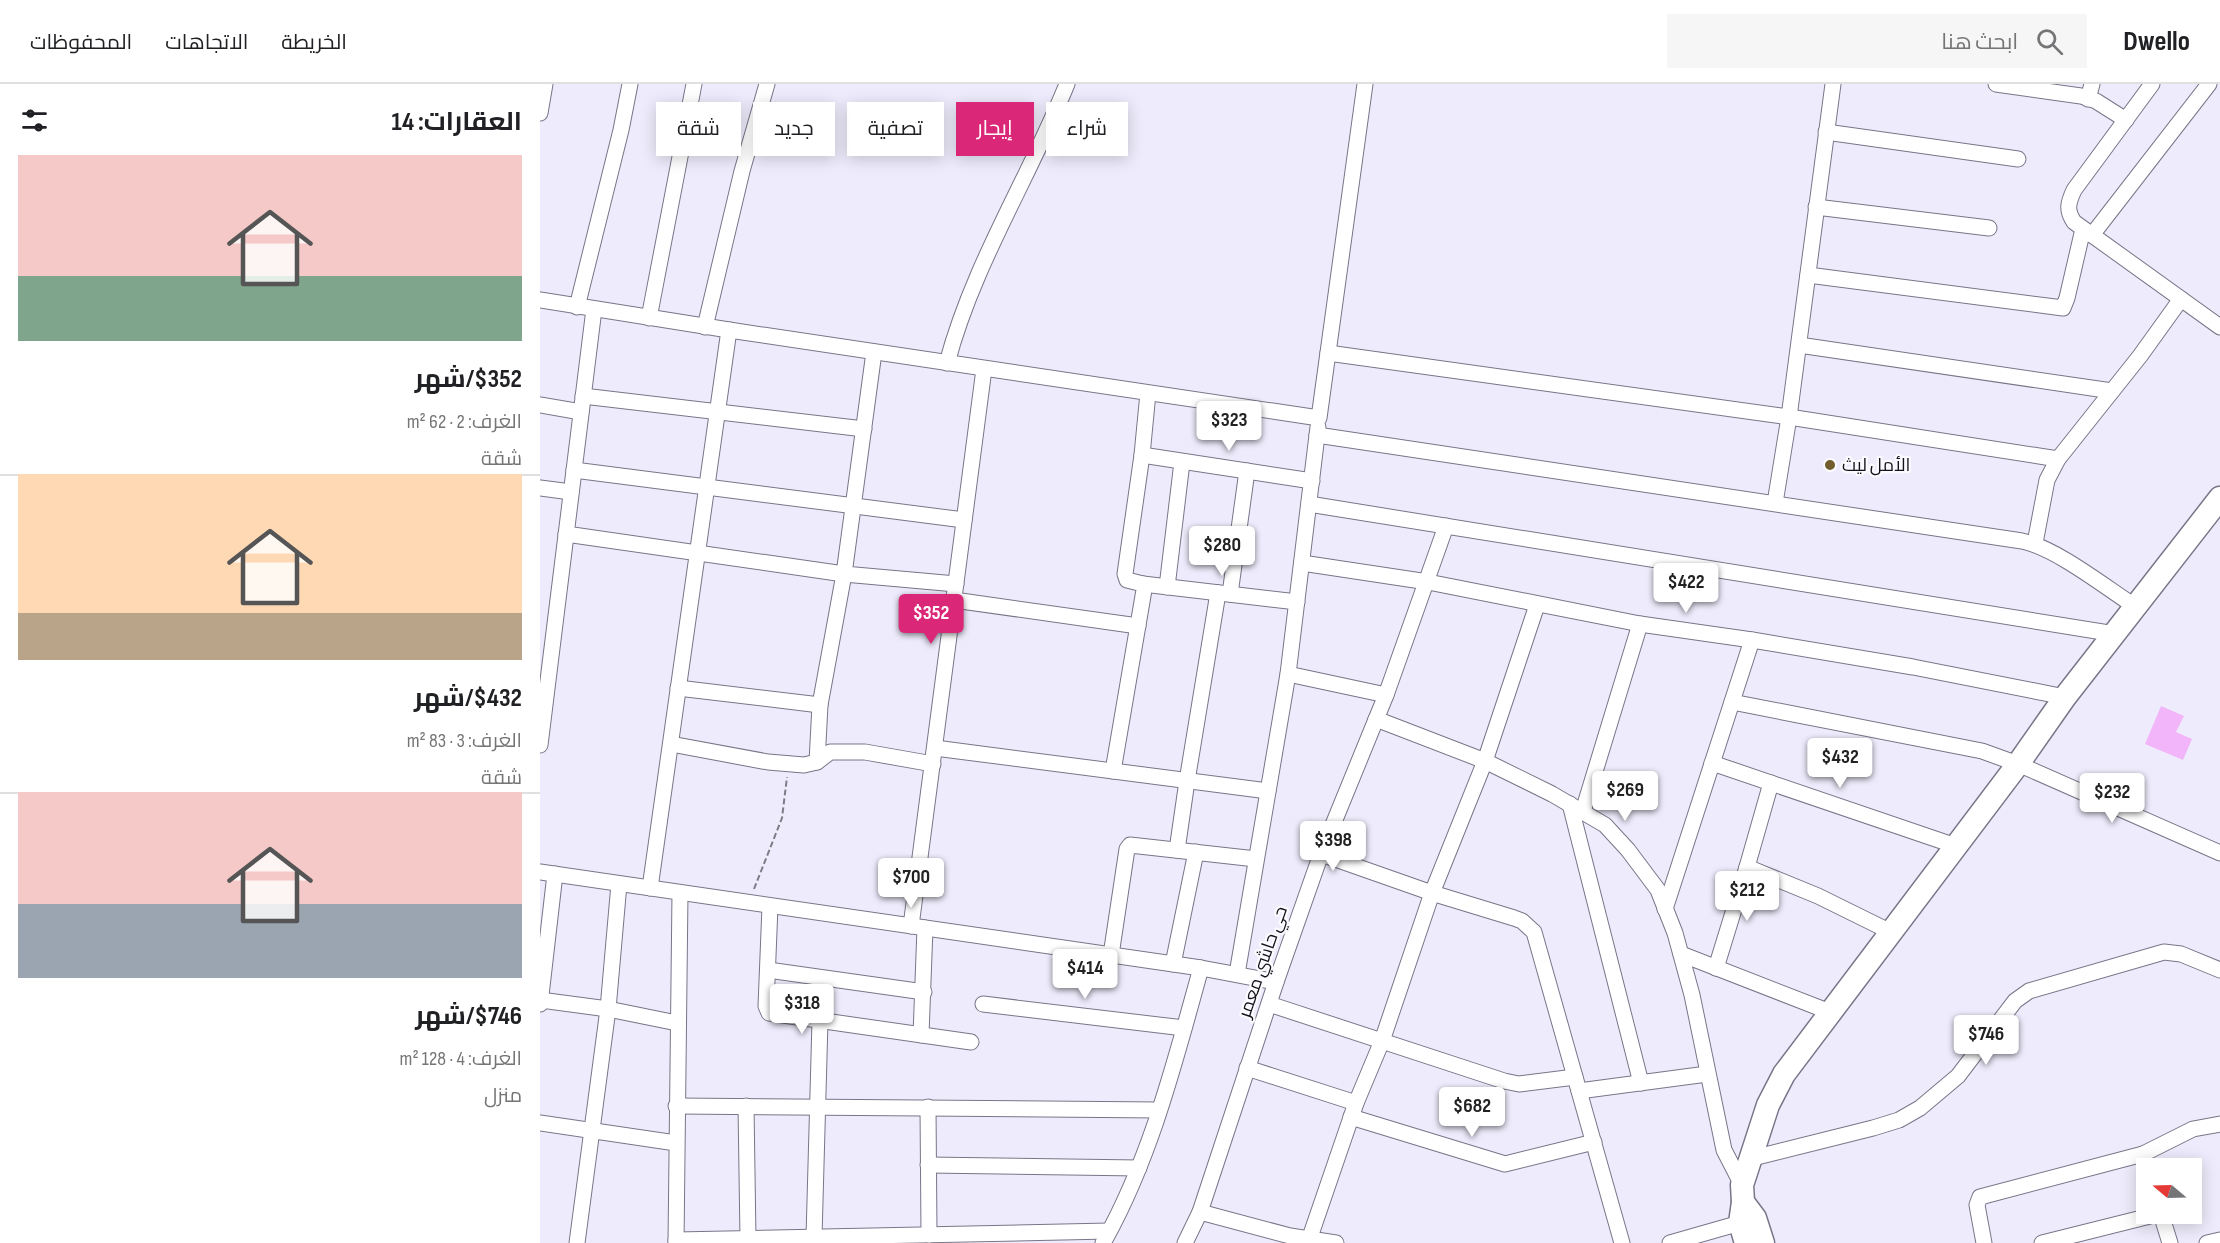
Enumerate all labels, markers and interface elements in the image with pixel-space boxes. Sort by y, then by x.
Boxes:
search box [1667,14,2087,68]
icon: search [2033,25,2066,58]
text: Dwello [2123,25,2190,58]
text: ابحث هنا [1941,29,2018,56]
text: المحفوظات [30,30,132,55]
text: الاتجاهات [165,30,248,55]
text: الخريطة [281,30,347,55]
chip: شقة [656,102,741,156]
chip: جديد [753,102,835,156]
chip: تصفية [847,102,944,156]
chip: إيجار [956,102,1034,156]
chip: شراء [1046,102,1128,156]
icon: filters [18,104,51,137]
text: العقارات: 14 [392,107,522,138]
icon: home [216,194,324,302]
text: $352/شهر [415,364,522,395]
pin: $323 [1193,401,1265,452]
text: $323 [1211,408,1247,432]
text: الغرف: 2 · 62 m² [407,410,522,434]
text: شقة [481,447,522,471]
place label: الأمل ليث [1842,455,1910,476]
marker: الأمل ليث [1823,458,1837,472]
icon: home [216,513,324,621]
pin: $280 [1186,526,1258,577]
text: $280 [1203,533,1241,557]
pin: $422 [1650,563,1722,614]
text: $422 [1667,570,1705,594]
pin: $352 [895,594,967,645]
text: $352 [913,601,949,625]
text: $432/شهر [414,683,522,714]
text: الغرف: 3 · 83 m² [407,729,522,753]
pin: $432 [1804,738,1876,789]
text: $432 [1821,745,1859,769]
text: شقة [481,766,522,790]
pin: $269 [1589,771,1661,822]
pin: $232 [2076,773,2148,824]
text: $269 [1606,778,1644,802]
text: $232 [2094,780,2130,804]
pin: $398 [1297,821,1369,872]
text: $398 [1314,828,1352,852]
icon: home [216,831,324,939]
pin: $700 [875,858,947,909]
text: $700 [892,865,930,889]
pin: $212 [1711,871,1783,922]
text: $212 [1729,878,1765,902]
street label: حي حاشي معمر [1234,903,1295,1022]
pin: $414 [1049,949,1121,1000]
text: $414 [1067,956,1103,980]
pin: $318 [766,984,838,1035]
text: $318 [784,991,820,1015]
text: $746/شهر [415,1001,522,1032]
pin: $746 [1950,1015,2022,1066]
text: $746 [1968,1022,2004,1046]
text: الغرف: 4 · 128 m² [400,1047,522,1071]
text: منزل [484,1084,522,1108]
pin: $682 [1436,1087,1508,1138]
text: $682 [1453,1094,1491,1118]
north arrow [2136,1158,2202,1224]
map controls [2136,1158,2202,1224]

